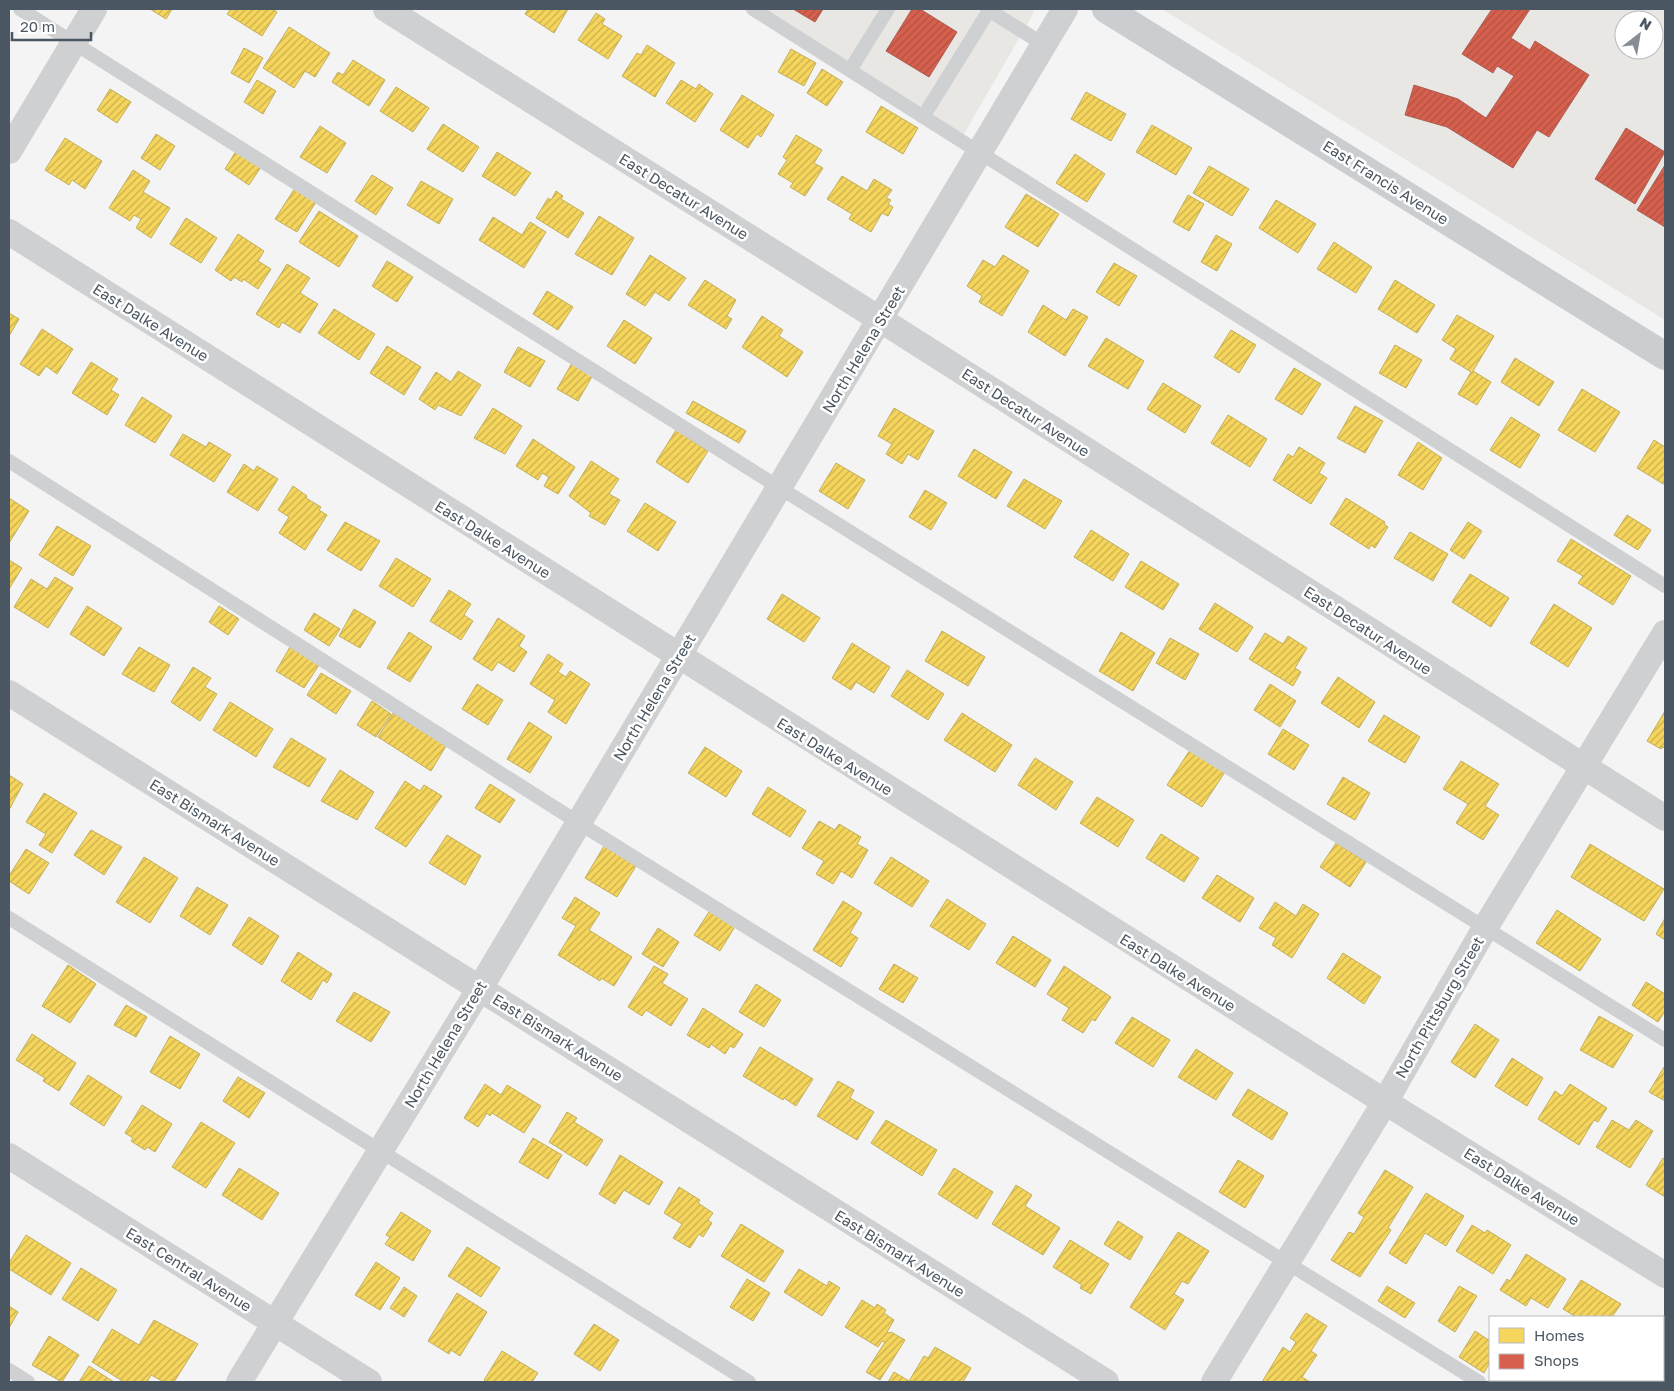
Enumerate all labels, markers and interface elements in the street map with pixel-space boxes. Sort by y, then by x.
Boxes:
scale bar [12,10,91,42]
north arrow [1614,10,1664,60]
text: N [1637,13,1655,33]
text: 20 m [20,17,55,35]
street label: East Francis Avenue [1320,136,1452,228]
street label: East Decatur Avenue [616,149,752,243]
street label: East Dalke Avenue [90,279,212,365]
street label: North Helena Street [818,282,908,416]
street label: East Decatur Avenue [959,364,1093,460]
street label: East Dalke Avenue [432,496,554,582]
street label: East Decatur Avenue [1301,582,1435,678]
street label: North Helena Street [609,630,699,764]
street label: East Dalke Avenue [774,713,896,799]
street label: East Bismark Avenue [147,775,284,870]
street label: East Dalke Avenue [1117,929,1239,1015]
street label: North Pittsburg Street [1391,933,1487,1081]
street label: North Helena Street [400,977,490,1111]
street label: East Bismark Avenue [490,990,627,1085]
street label: East Dalke Avenue [1461,1143,1583,1229]
street label: East Bismark Avenue [832,1206,969,1301]
street label: East Central Avenue [123,1223,255,1315]
legend [1489,1316,1664,1381]
text: Homes [1534,1326,1584,1344]
text: Shops [1534,1351,1579,1369]

